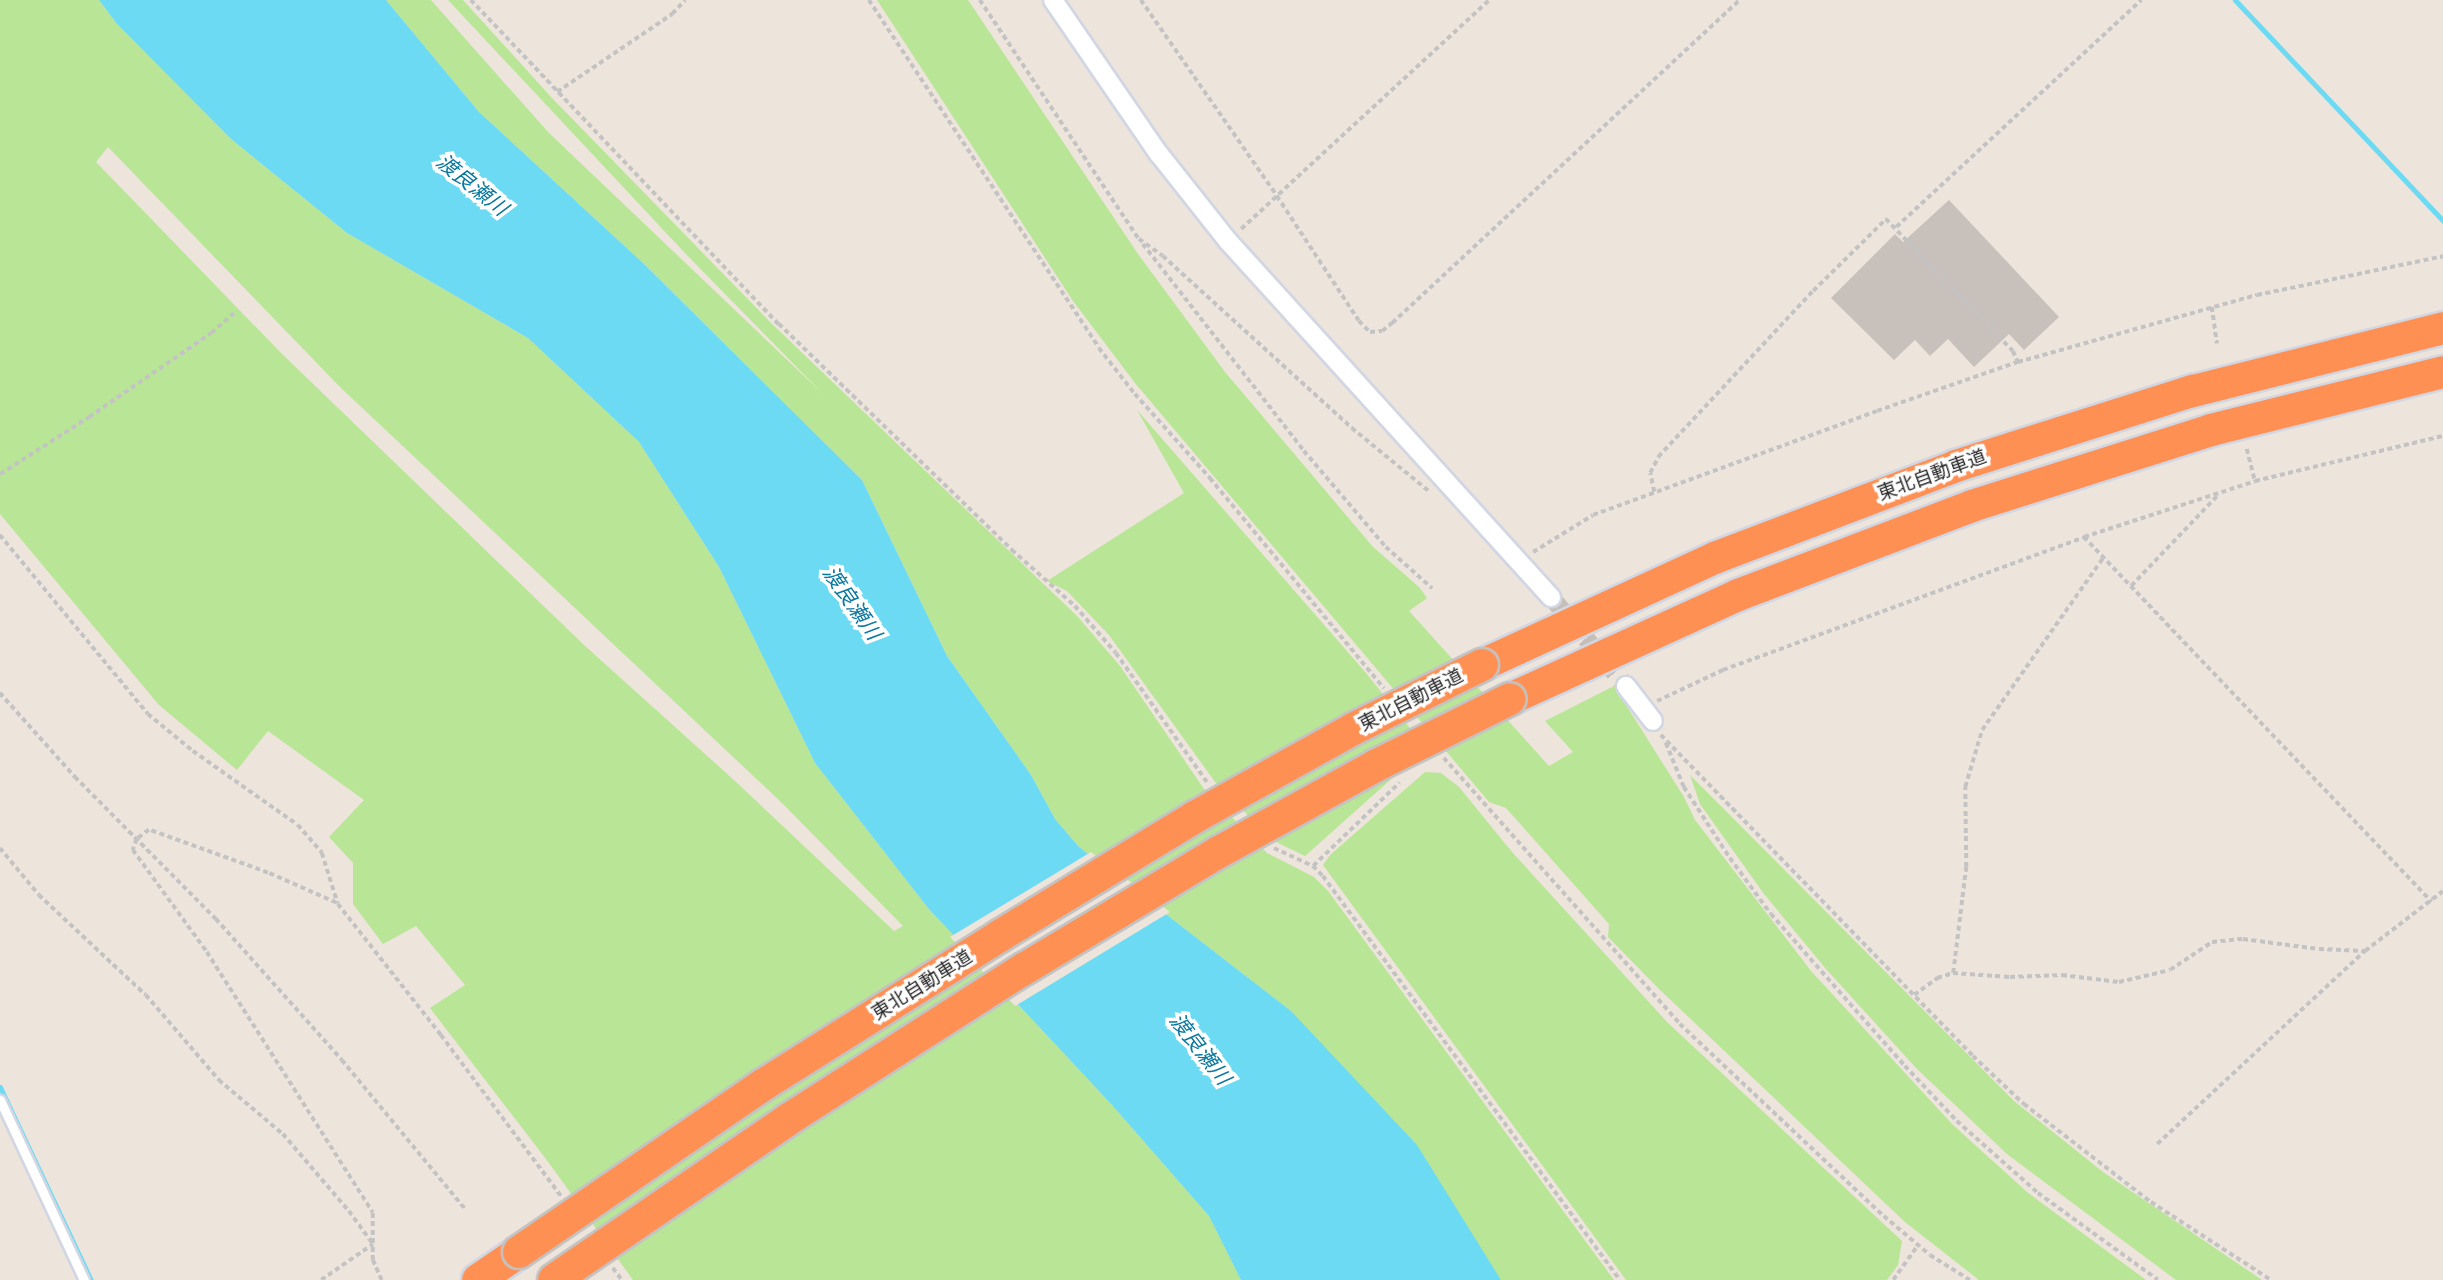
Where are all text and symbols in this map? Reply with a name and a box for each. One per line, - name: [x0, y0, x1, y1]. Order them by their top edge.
- water label: 渡良瀬川: [431, 149, 513, 221]
- street label: 東北自動車道: [1875, 445, 1989, 505]
- water label: 渡良瀬川: [818, 561, 886, 645]
- street label: 東北自動車道: [1355, 664, 1467, 736]
- street label: 東北自動車道: [868, 945, 976, 1025]
- water label: 渡良瀬川: [1164, 1008, 1236, 1090]

